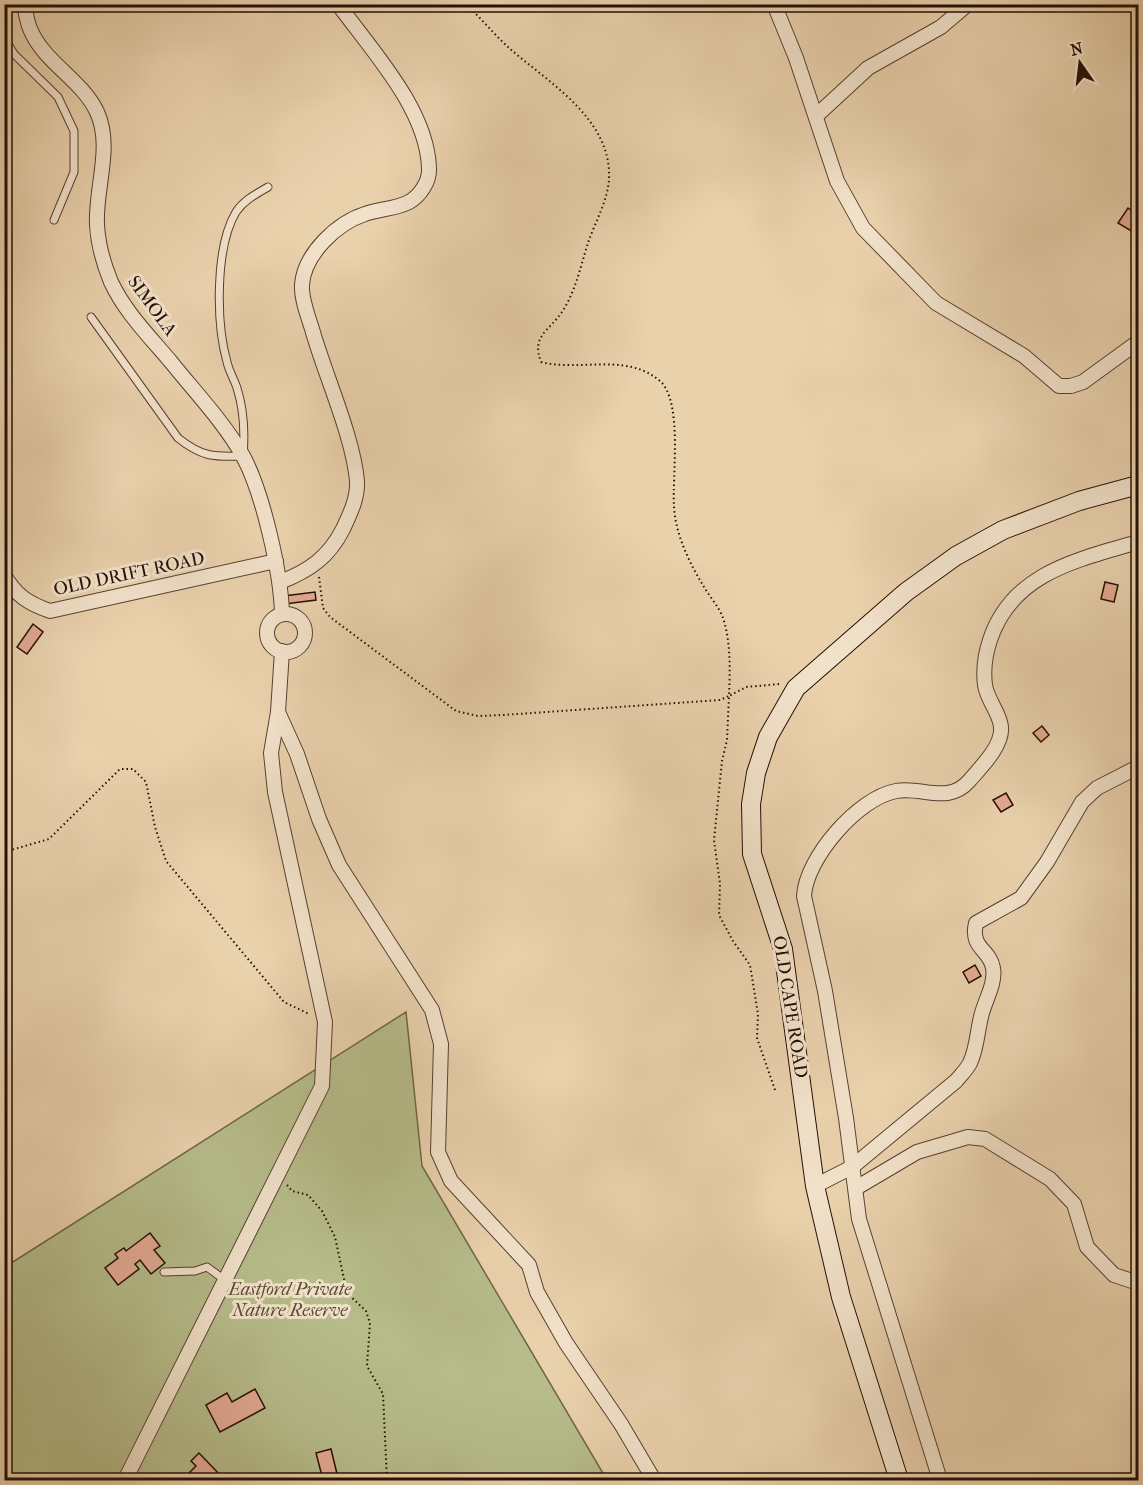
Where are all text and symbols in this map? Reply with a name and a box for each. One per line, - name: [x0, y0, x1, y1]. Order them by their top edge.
- north arrow: [1050, 33, 1110, 93]
- text: N: [1068, 38, 1086, 60]
- street label: SIMOLA: [123, 272, 181, 341]
- street label: OLD DRIFT ROAD: [52, 548, 206, 600]
- street label: OLD CAPE ROAD: [768, 934, 812, 1080]
- park label: Eastford Private Nature Reserve: [228, 1279, 352, 1321]

